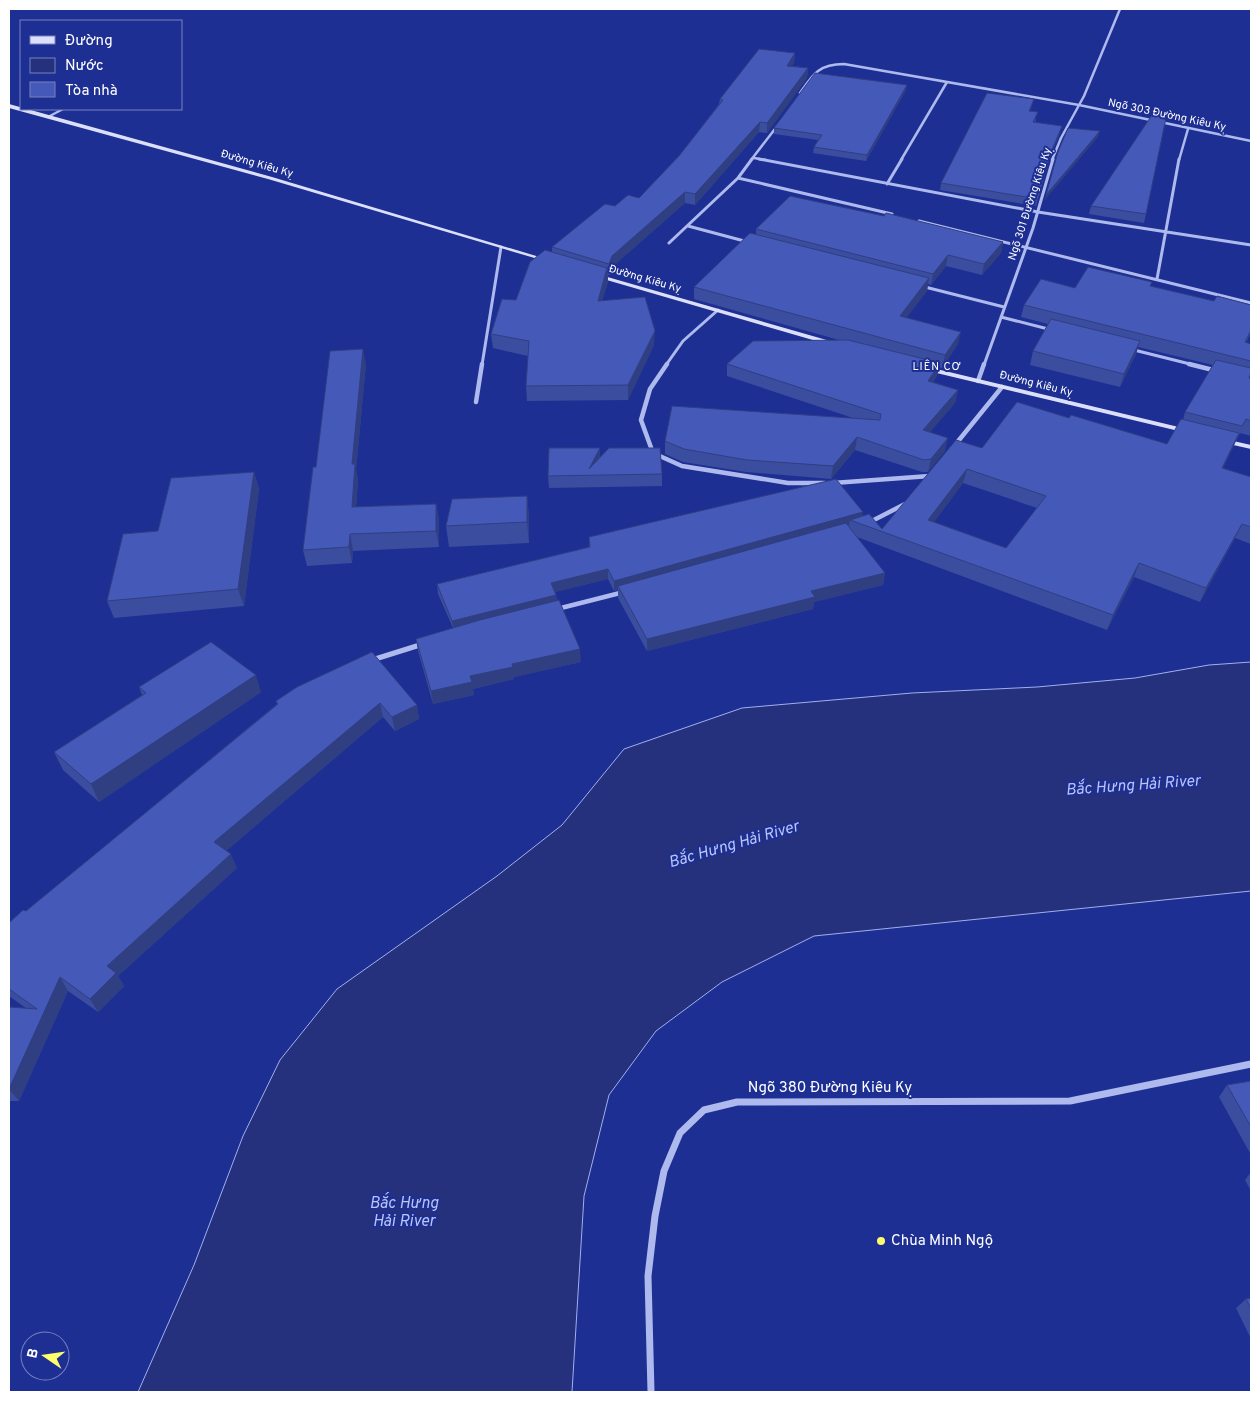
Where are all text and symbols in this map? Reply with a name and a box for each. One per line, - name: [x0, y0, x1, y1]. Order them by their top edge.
- legend: [20, 20, 182, 110]
- text: Đường: [65, 32, 113, 51]
- text: Nước: [65, 57, 104, 76]
- text: Tòa nhà: [65, 82, 118, 101]
- street label: Ngõ 303 Đường Kiêu Kỵ: [1107, 96, 1228, 134]
- street label: Ngõ 301 Đường Kiêu Kỵ: [1005, 146, 1055, 262]
- street label: Đường Kiêu Kỵ: [219, 147, 295, 181]
- street label: Đường Kiêu Kỵ: [607, 262, 683, 296]
- district label: LIÊN CƠ: [912, 359, 962, 374]
- street label: Đường Kiêu Kỵ: [998, 368, 1074, 400]
- water label: Bắc Hưng Hải River: [1065, 769, 1203, 801]
- water label: Bắc Hưng Hải River: [666, 814, 803, 873]
- street label: Ngõ 380 Đường Kiêu Kỵ: [748, 1079, 912, 1098]
- water label: Bắc Hưng Hải River: [370, 1192, 439, 1232]
- place label: Chùa Minh Ngộ: [891, 1232, 993, 1251]
- marker: Chùa Minh Ngộ: [875, 1235, 887, 1247]
- north arrow: [20, 1331, 70, 1381]
- text: B: [24, 1347, 43, 1360]

